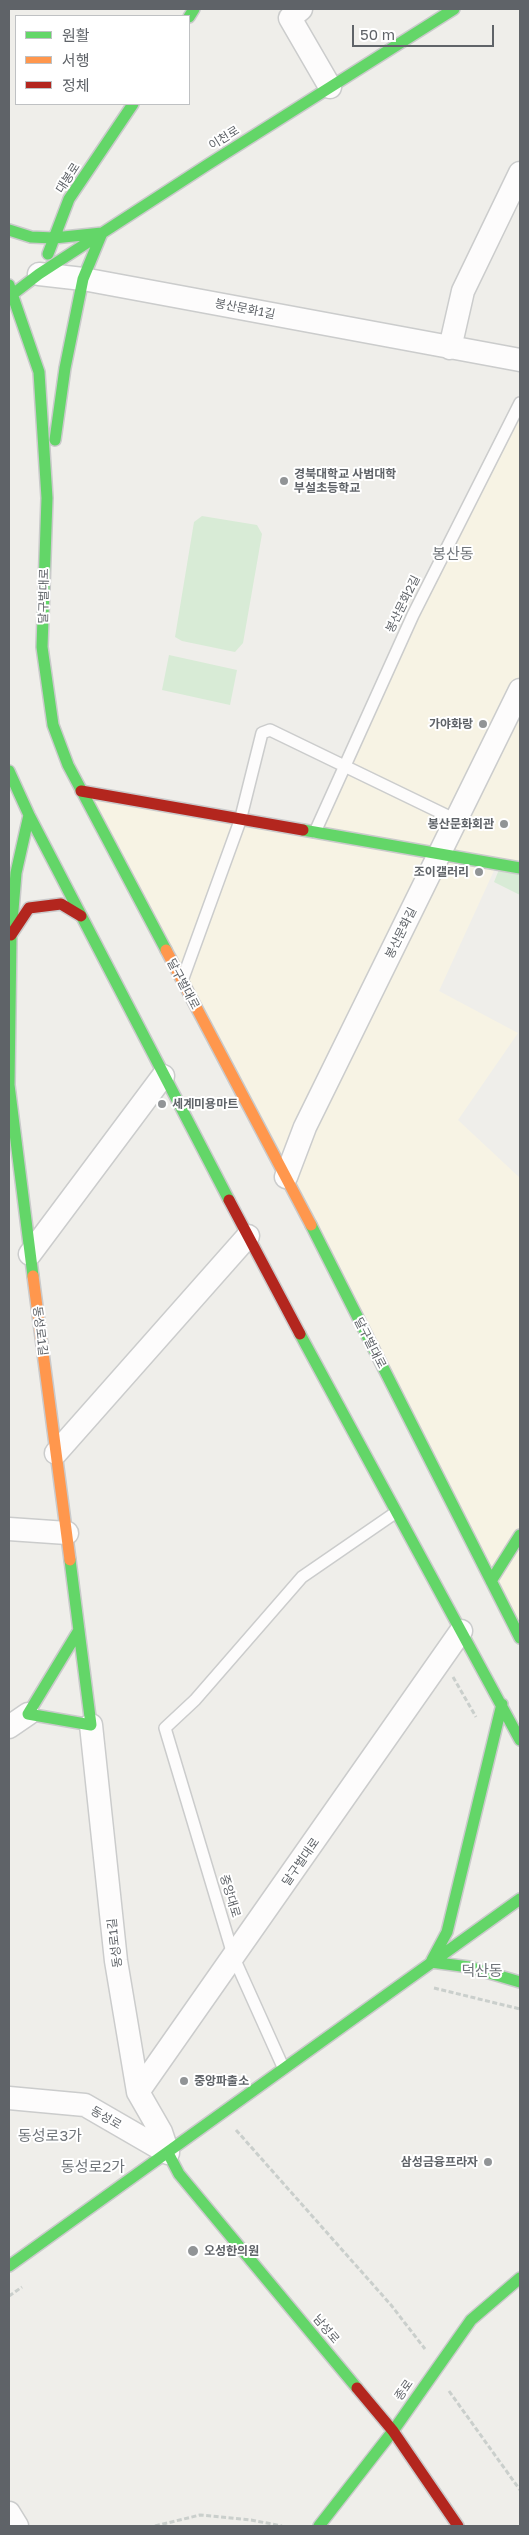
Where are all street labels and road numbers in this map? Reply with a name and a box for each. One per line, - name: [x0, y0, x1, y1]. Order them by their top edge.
- street label: 이천로: [206, 123, 242, 153]
- street label: 대봉로: [53, 160, 83, 196]
- street label: 봉산문화1길: [214, 296, 276, 322]
- street label: 달구벌대로: [36, 568, 52, 624]
- street label: 봉산문화2길: [383, 573, 423, 635]
- street label: 봉산문화길: [382, 905, 420, 961]
- street label: 달구벌대로: [164, 956, 202, 1012]
- street label: 동성로1길: [30, 1305, 50, 1357]
- street label: 달구벌대로: [351, 1315, 389, 1371]
- street label: 달구벌대로: [279, 1835, 323, 1889]
- street label: 중앙대로: [217, 1873, 243, 1919]
- street label: 동성로1길: [105, 1917, 125, 1969]
- street label: 동성로: [88, 2103, 124, 2133]
- street label: 남성로: [310, 2312, 342, 2346]
- street label: 종로: [392, 2377, 416, 2403]

